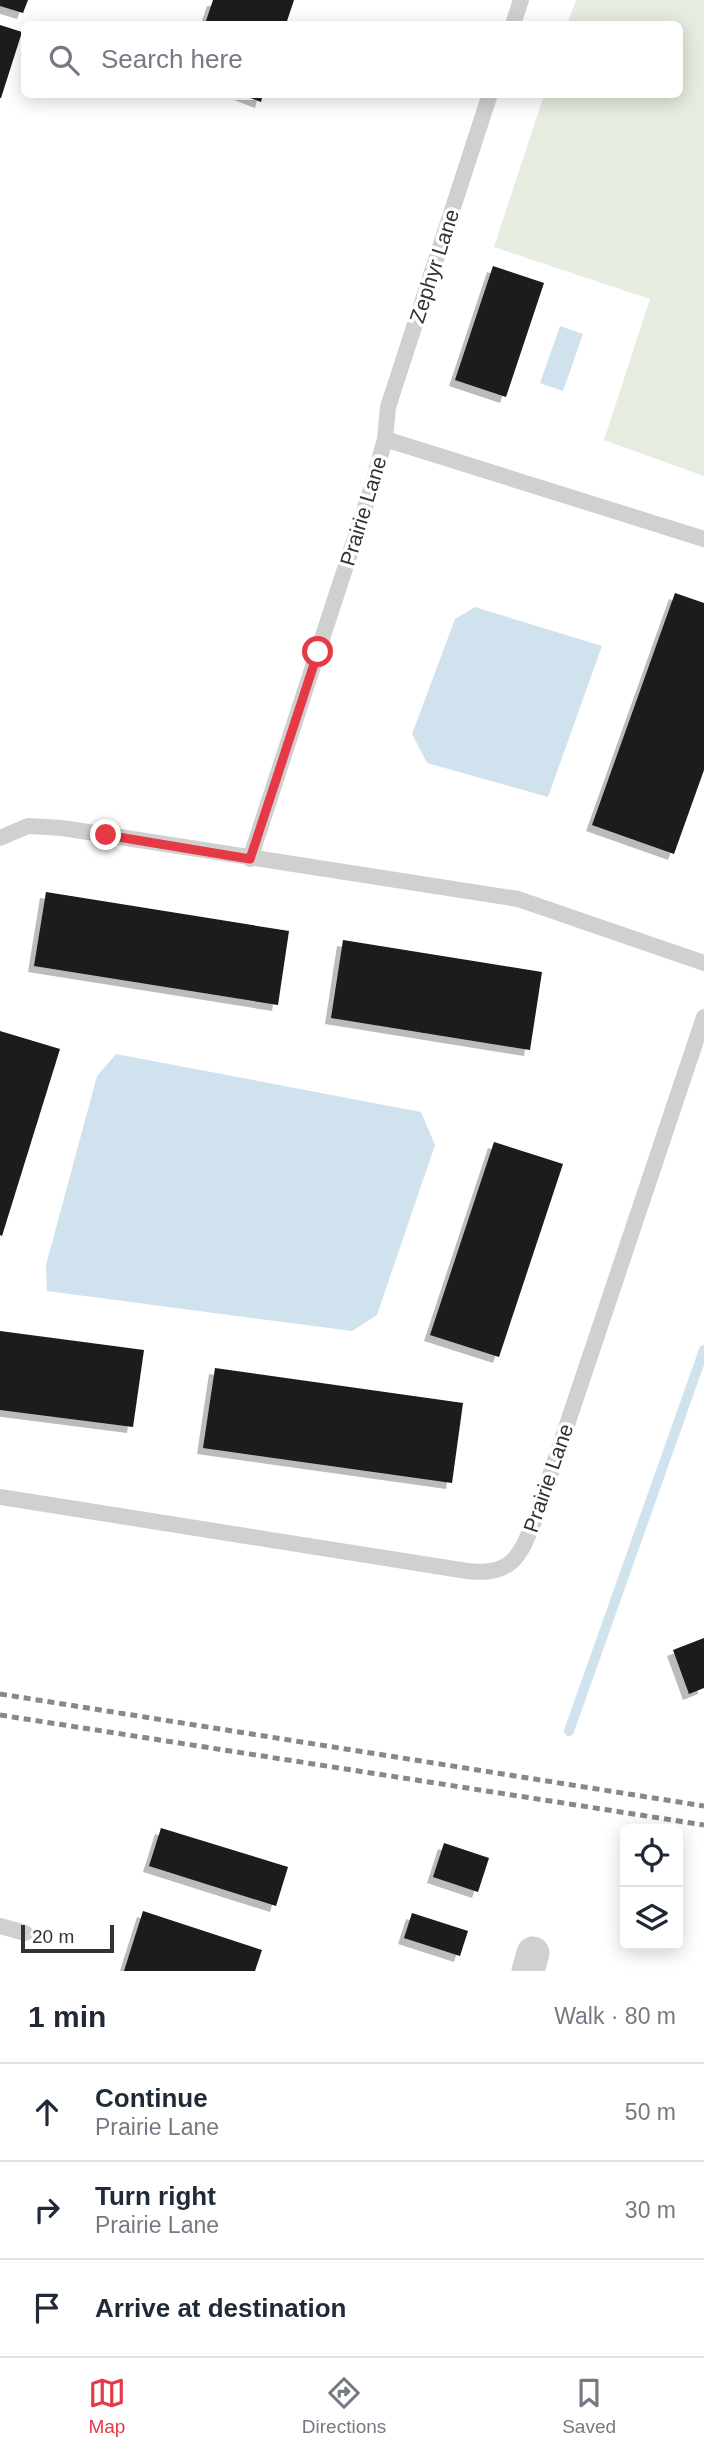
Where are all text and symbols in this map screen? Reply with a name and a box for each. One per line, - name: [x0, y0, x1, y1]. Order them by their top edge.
- search box: [21, 21, 683, 98]
- icon: search: [45, 41, 83, 79]
- text: Search here: [101, 44, 243, 74]
- street label: Zephyr Lane: [405, 206, 463, 326]
- street label: Prairie Lane: [335, 453, 391, 569]
- route start: [302, 636, 333, 667]
- route end: [90, 819, 121, 850]
- street label: Prairie Lane: [519, 1421, 577, 1535]
- map controls: [620, 1824, 683, 1950]
- button: locate: [620, 1824, 683, 1887]
- button: layers: [620, 1887, 683, 1950]
- scale bar: [21, 1922, 114, 1954]
- text: 20 m: [32, 1926, 74, 1947]
- text: 1 min: [28, 2000, 106, 2033]
- text: Walk · 80 m: [554, 2003, 676, 2029]
- text: Continue: [95, 2083, 208, 2113]
- icon: ahead: [28, 2093, 66, 2131]
- text: 50 m: [625, 2099, 676, 2125]
- text: Prairie Lane: [95, 2114, 219, 2140]
- text: Turn right: [95, 2181, 216, 2211]
- icon: right: [28, 2191, 66, 2229]
- text: 30 m: [625, 2197, 676, 2223]
- text: Prairie Lane: [95, 2212, 219, 2238]
- icon: arrive: [28, 2289, 66, 2327]
- text: Arrive at destination: [95, 2293, 346, 2323]
- tab: Map: [88, 2374, 126, 2438]
- tab: Directions: [302, 2374, 386, 2438]
- tab: Saved: [562, 2374, 616, 2438]

